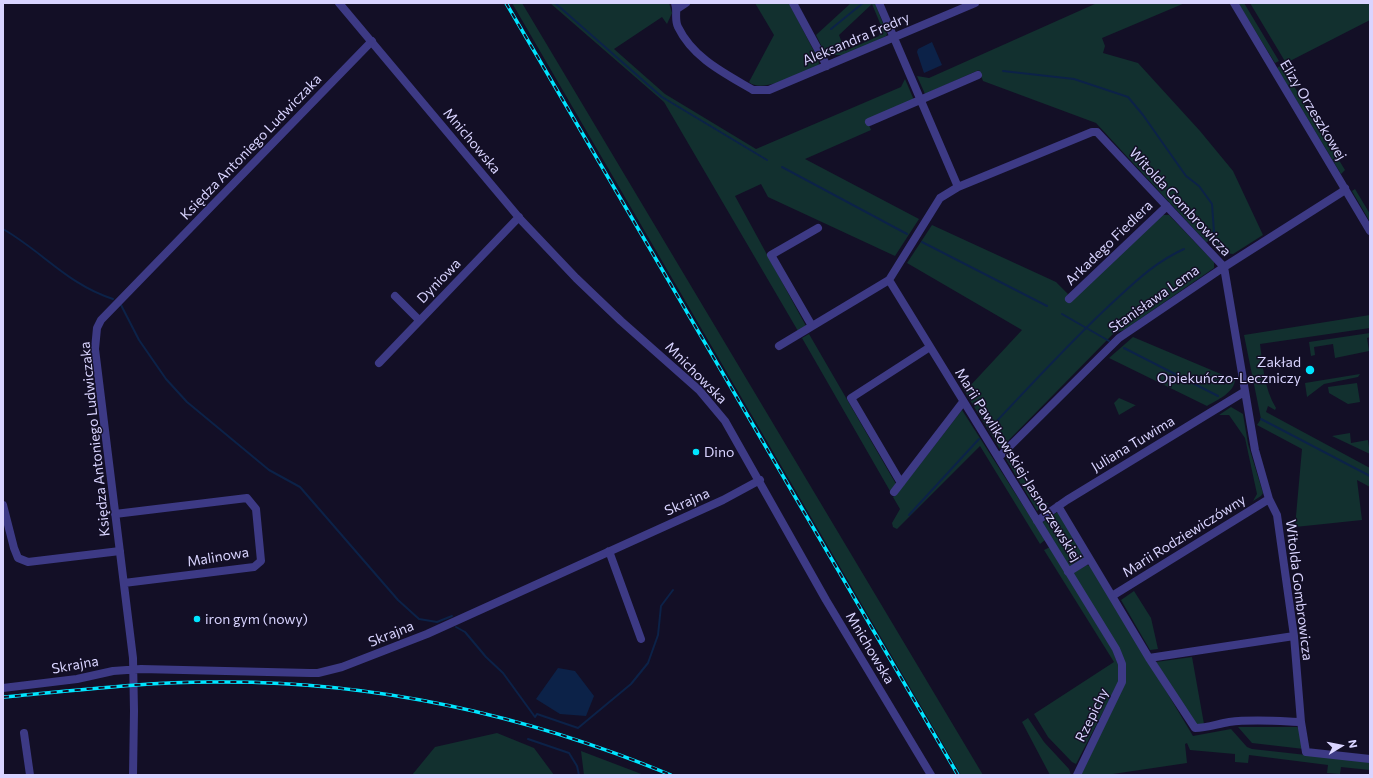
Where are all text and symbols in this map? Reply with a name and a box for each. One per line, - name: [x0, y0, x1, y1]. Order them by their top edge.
- street label: Aleksandra Fredry: [800, 9, 912, 69]
- street label: Elizy Orzeszkowej: [1276, 57, 1350, 163]
- street label: Księdza Antoniego Ludwiczaka: [177, 71, 325, 223]
- street label: Mnichowska: [440, 105, 504, 177]
- street label: Witolda Gombrowicza: [1125, 144, 1235, 260]
- street label: Arkadego Fiedlera: [1062, 197, 1156, 289]
- street label: Dyniowa: [414, 255, 464, 307]
- street label: Stanisława Lema: [1106, 262, 1202, 336]
- street label: Mnichowska: [662, 339, 730, 407]
- street label: Księdza Antoniego Ludwiczaka: [76, 341, 114, 537]
- place label: Zakład Opiekuńczo-Leczniczy: [1157, 354, 1301, 386]
- marker: Zakład Opiekuńczo-Leczniczy: [1304, 364, 1316, 376]
- street label: Marii Pawlikowskiej-Jasnorzewskiej: [951, 365, 1085, 565]
- street label: Juliana Tuwima: [1088, 413, 1178, 475]
- place label: Dino: [704, 444, 734, 460]
- marker: Dino: [691, 447, 701, 457]
- street label: Skrajna: [662, 485, 712, 519]
- street label: Marii Rodziewiczówny: [1119, 491, 1249, 581]
- street label: Witolda Gombrowicza: [1282, 518, 1316, 662]
- street label: Malinowa: [186, 544, 250, 570]
- street label: Mnichowska: [842, 609, 898, 687]
- place label: iron gym (nowy): [205, 611, 308, 627]
- marker: iron gym (nowy): [192, 614, 202, 624]
- street label: Skrajna: [366, 617, 416, 651]
- street label: Skrajna: [50, 653, 100, 677]
- street label: Rzepichy: [1072, 685, 1112, 745]
- north arrow: [1321, 726, 1361, 766]
- text: N: [1346, 739, 1360, 749]

